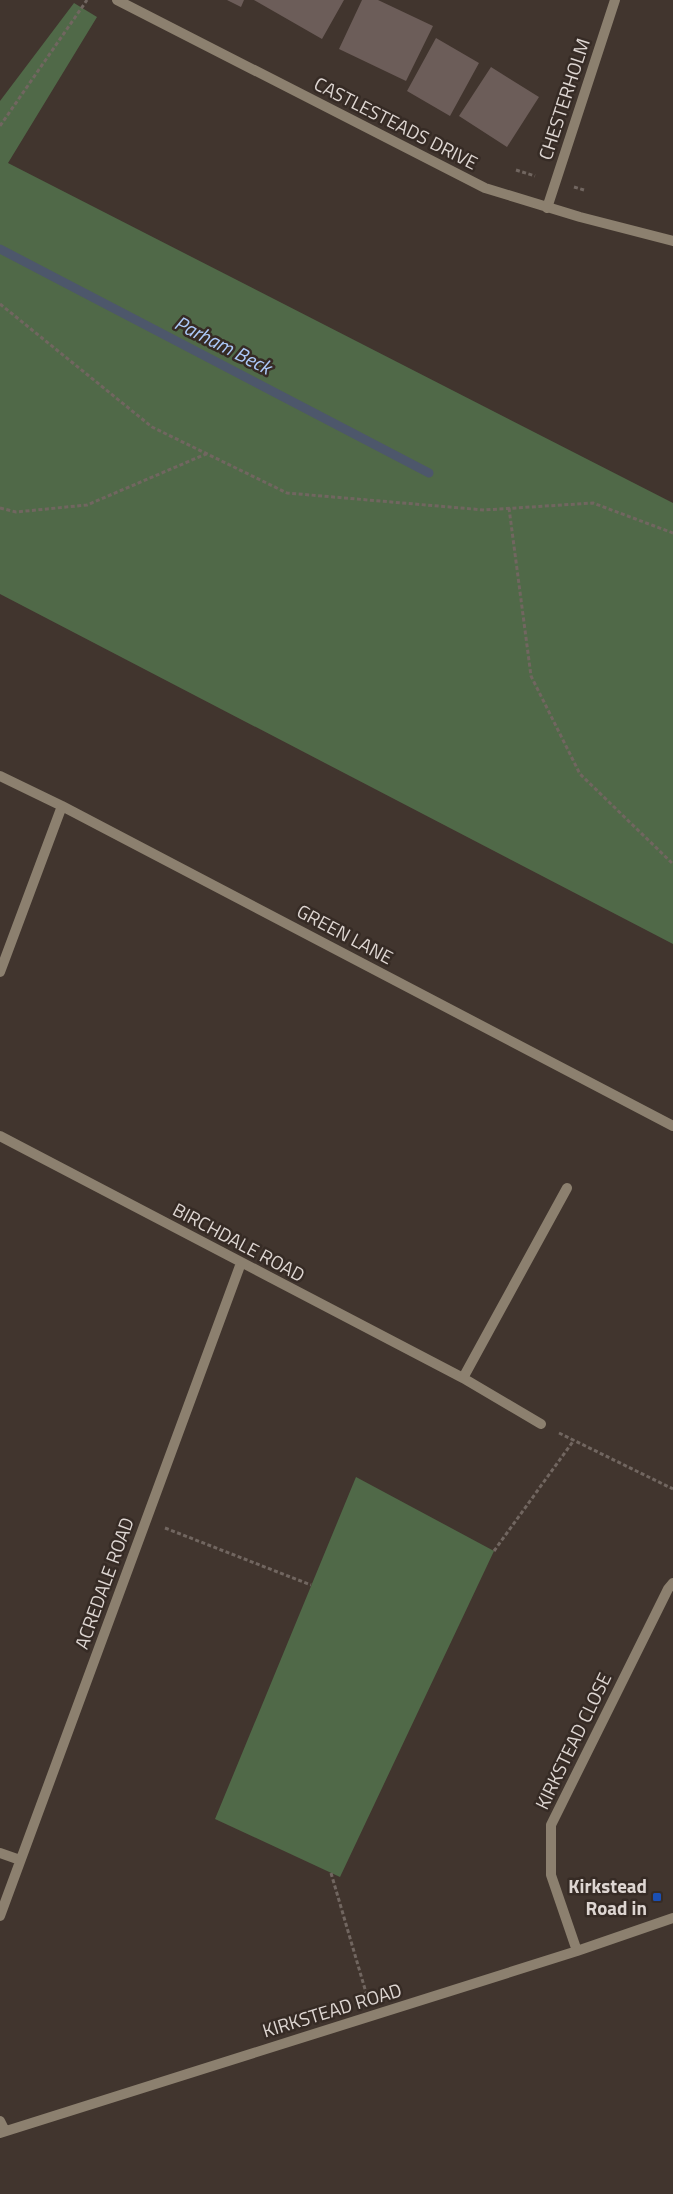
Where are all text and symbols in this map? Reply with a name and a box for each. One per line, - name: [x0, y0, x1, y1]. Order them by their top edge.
- street label: CHESTERHOLM: [530, 34, 597, 164]
- street label: CASTLESTEADS DRIVE: [309, 69, 483, 176]
- water label: Parham Beck: [169, 307, 279, 383]
- street label: GREEN LANE: [292, 896, 399, 971]
- street label: BIRCHDALE ROAD: [168, 1194, 310, 1289]
- street label: ACREDALE ROAD: [66, 1513, 141, 1653]
- street label: KIRKSTEAD CLOSE: [527, 1667, 618, 1814]
- place label: Kirkstead Road in: [568, 1871, 647, 1922]
- marker: Kirkstead Road in: [651, 1891, 663, 1903]
- street label: KIRKSTEAD ROAD: [259, 1975, 405, 2044]

